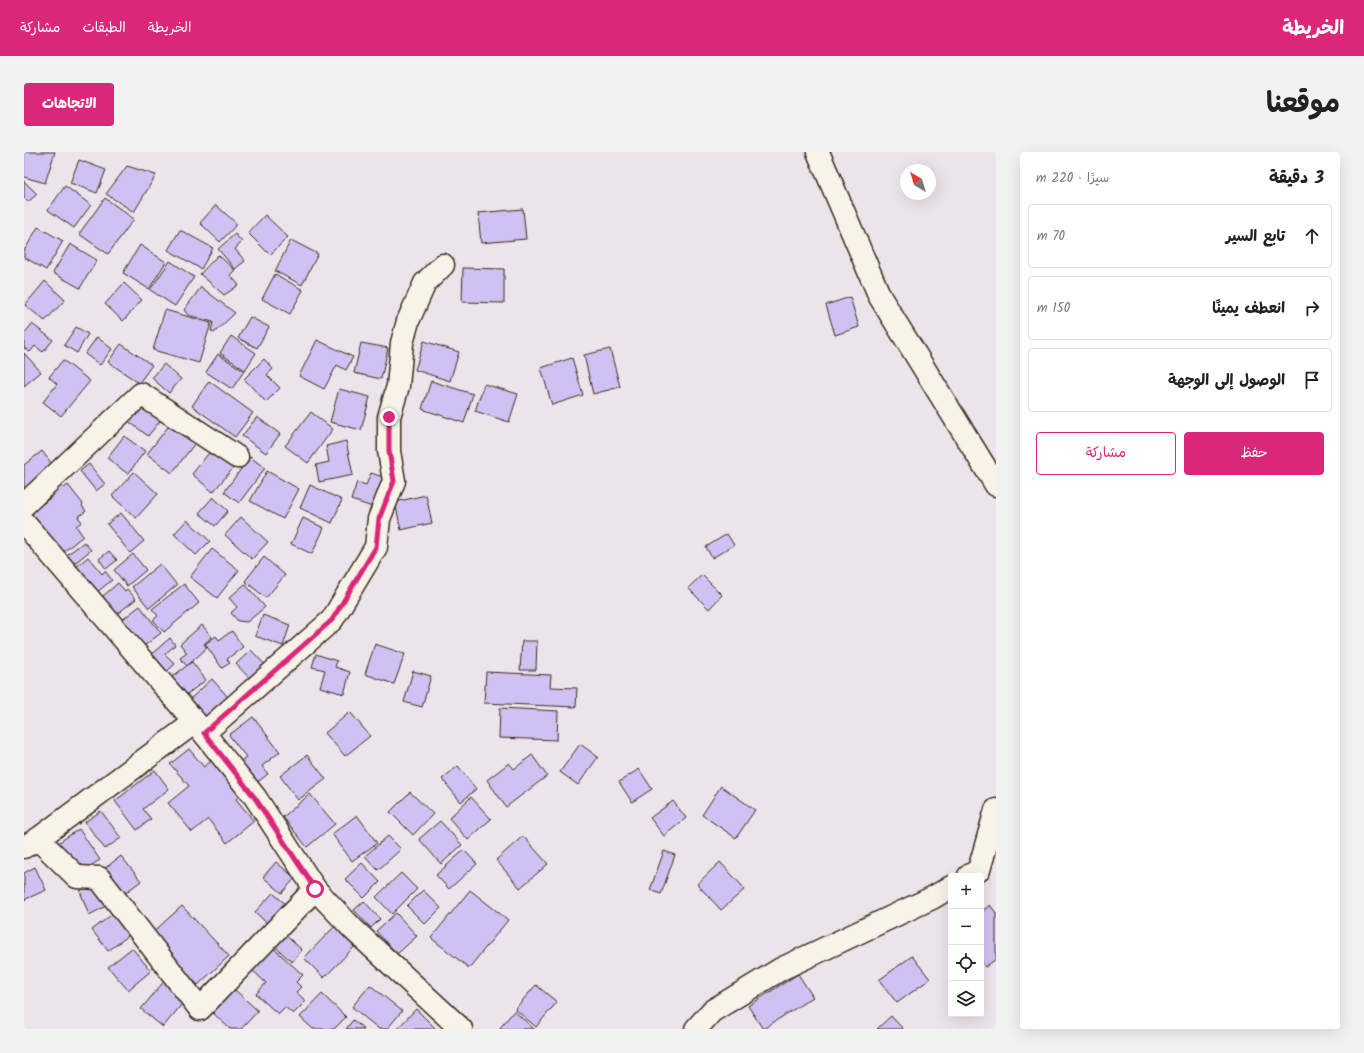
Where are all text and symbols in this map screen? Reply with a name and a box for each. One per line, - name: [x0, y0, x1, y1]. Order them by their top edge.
- text: الخريطة: [1282, 14, 1344, 44]
- text: مشاركة: [20, 17, 60, 39]
- text: الطبقات: [82, 17, 126, 39]
- text: الخريطة: [148, 17, 191, 39]
- text: موقعنا: [1266, 82, 1340, 127]
- button: الاتجاهات: [24, 83, 114, 126]
- north arrow: [900, 164, 936, 200]
- text: 3 دقيقة: [1269, 165, 1324, 192]
- text: سيرًا · 220 m: [1036, 168, 1109, 189]
- text: تابع السير: [1226, 225, 1285, 249]
- icon: ahead: [1301, 225, 1323, 247]
- text: 70 m: [1037, 226, 1065, 247]
- text: انعطف يمينًا: [1212, 297, 1285, 321]
- icon: right: [1301, 297, 1323, 319]
- text: 150 m: [1037, 298, 1070, 319]
- text: الوصول إلى الوجهة: [1168, 369, 1285, 393]
- icon: arrive: [1301, 369, 1323, 391]
- route end: [380, 408, 398, 426]
- button: مشاركة: [1036, 432, 1176, 475]
- button: حفظ: [1184, 432, 1324, 475]
- map controls: [948, 873, 984, 1017]
- button: +: [948, 873, 984, 909]
- route start: [306, 880, 324, 898]
- button: −: [948, 909, 984, 945]
- button: locate: [948, 945, 984, 981]
- button: layers: [948, 981, 984, 1017]

